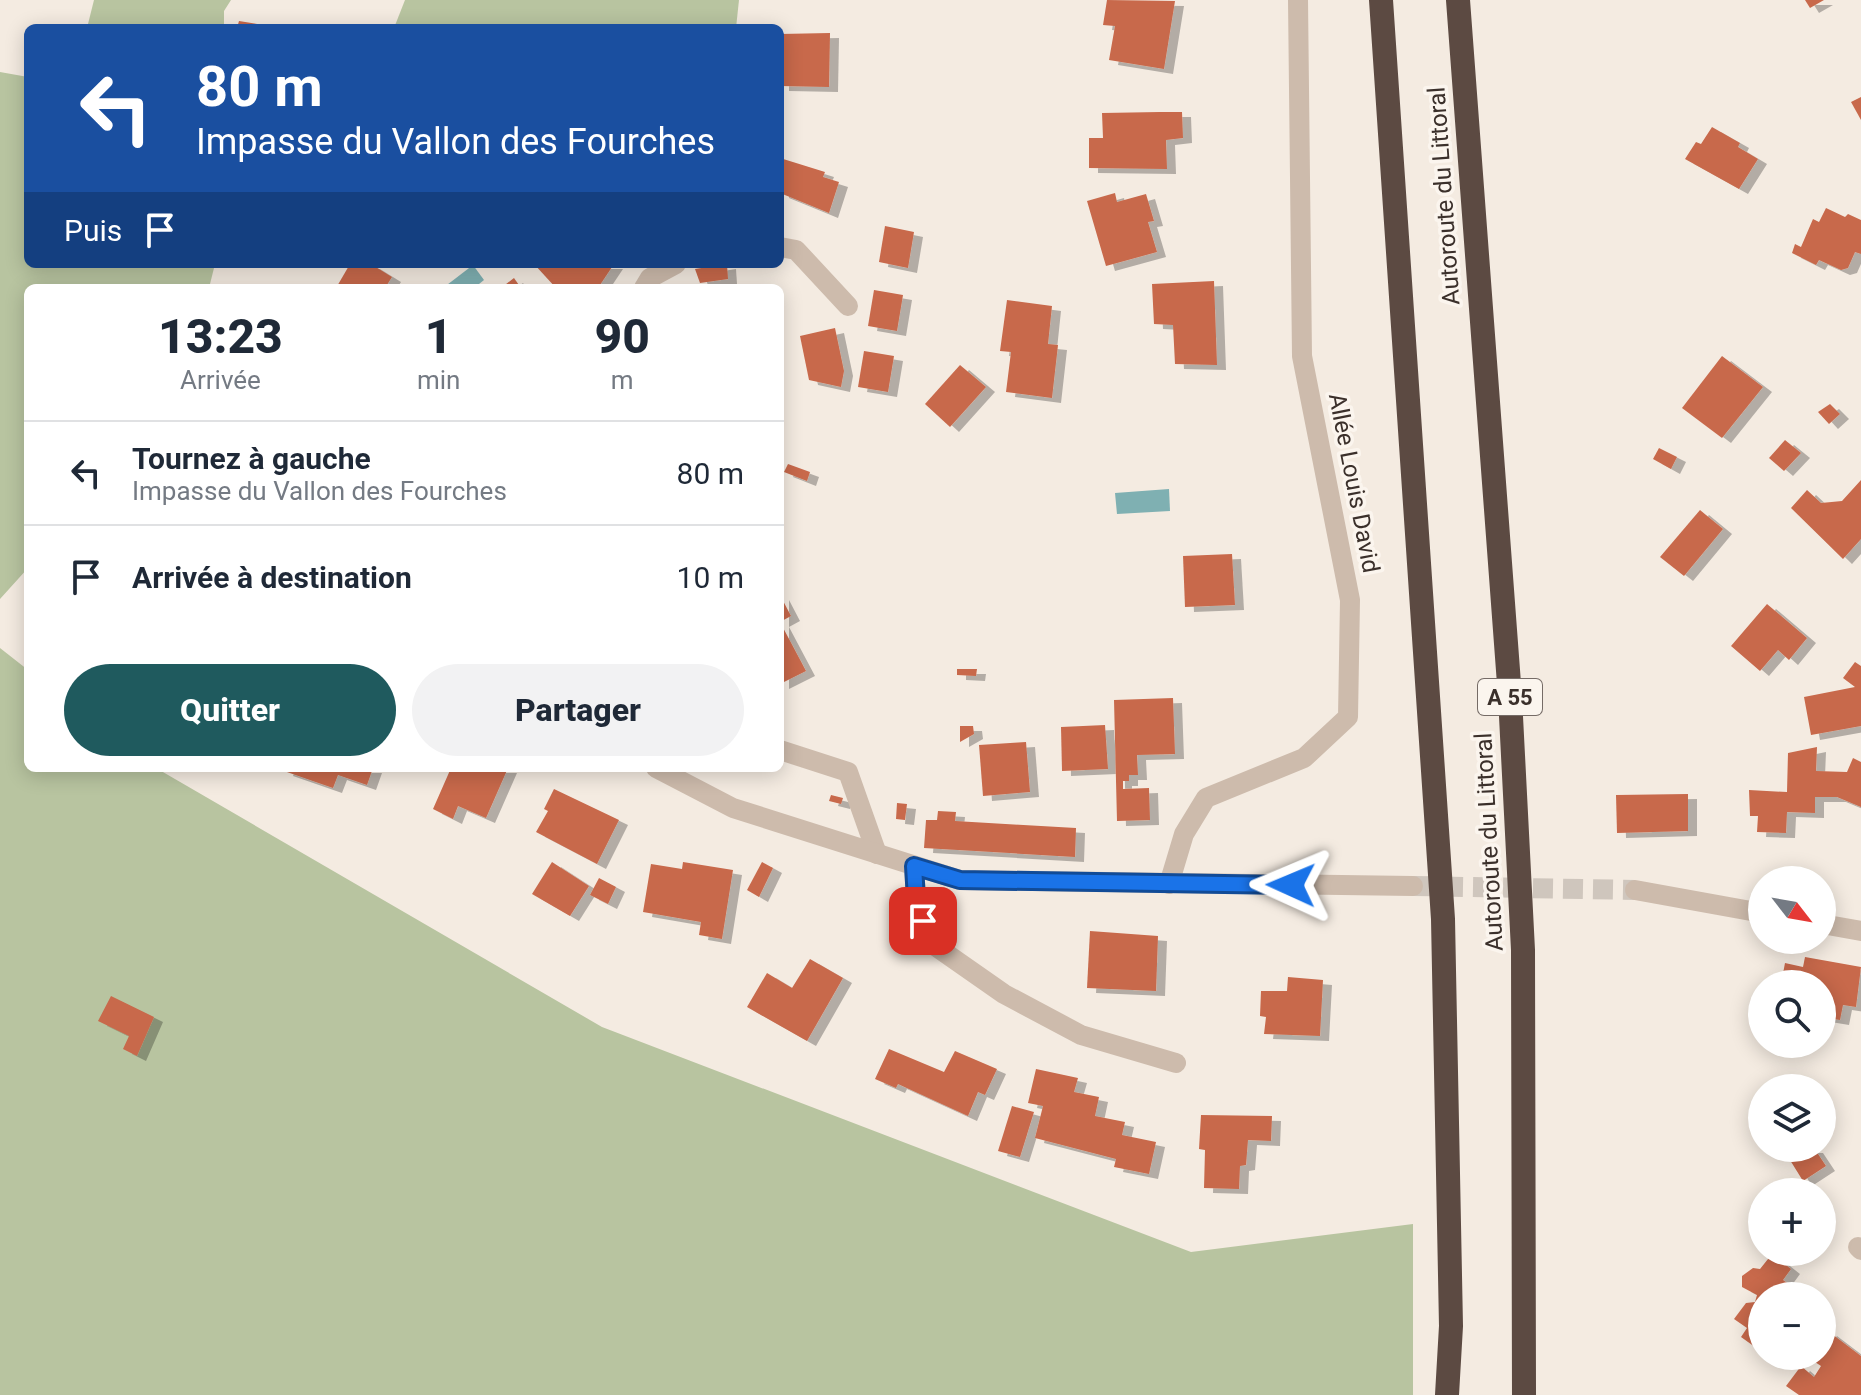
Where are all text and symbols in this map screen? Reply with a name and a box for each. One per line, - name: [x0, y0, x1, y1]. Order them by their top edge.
- text: 80 m: [196, 54, 323, 120]
- icon: left: [64, 56, 168, 160]
- street label: Autoroute du Littoral: [1422, 86, 1466, 306]
- text: Impasse du Vallon des Fourches: [196, 121, 715, 163]
- icon: arrive: [138, 208, 182, 252]
- text: Puis: [64, 213, 122, 248]
- text: 13:23: [158, 308, 283, 365]
- text: 1: [425, 308, 452, 365]
- text: 90: [595, 308, 650, 365]
- text: Arrivée: [180, 365, 261, 395]
- text: min: [417, 365, 460, 395]
- text: m: [611, 365, 634, 395]
- street label: Allée Louis David: [1323, 391, 1385, 575]
- text: Tournez à gauche: [132, 441, 371, 476]
- icon: left: [64, 451, 108, 495]
- text: 80 m: [677, 456, 744, 491]
- text: Impasse du Vallon des Fourches: [132, 476, 507, 506]
- icon: arrive: [64, 555, 108, 599]
- text: Arrivée à destination: [132, 560, 412, 595]
- text: 10 m: [677, 560, 744, 595]
- button: Quitter: [64, 664, 396, 756]
- button: Partager: [412, 664, 744, 756]
- road number: A 55: [1478, 679, 1542, 715]
- street label: Autoroute du Littoral: [1469, 732, 1509, 952]
- position arrow: [1249, 843, 1333, 927]
- north arrow: [1748, 866, 1836, 954]
- map controls: [1748, 866, 1836, 1370]
- pin: [889, 887, 957, 955]
- icon: arrive: [901, 899, 945, 943]
- button: search: [1748, 970, 1836, 1058]
- button: layers: [1748, 1074, 1836, 1162]
- button: +: [1748, 1178, 1836, 1266]
- button: −: [1748, 1282, 1836, 1370]

